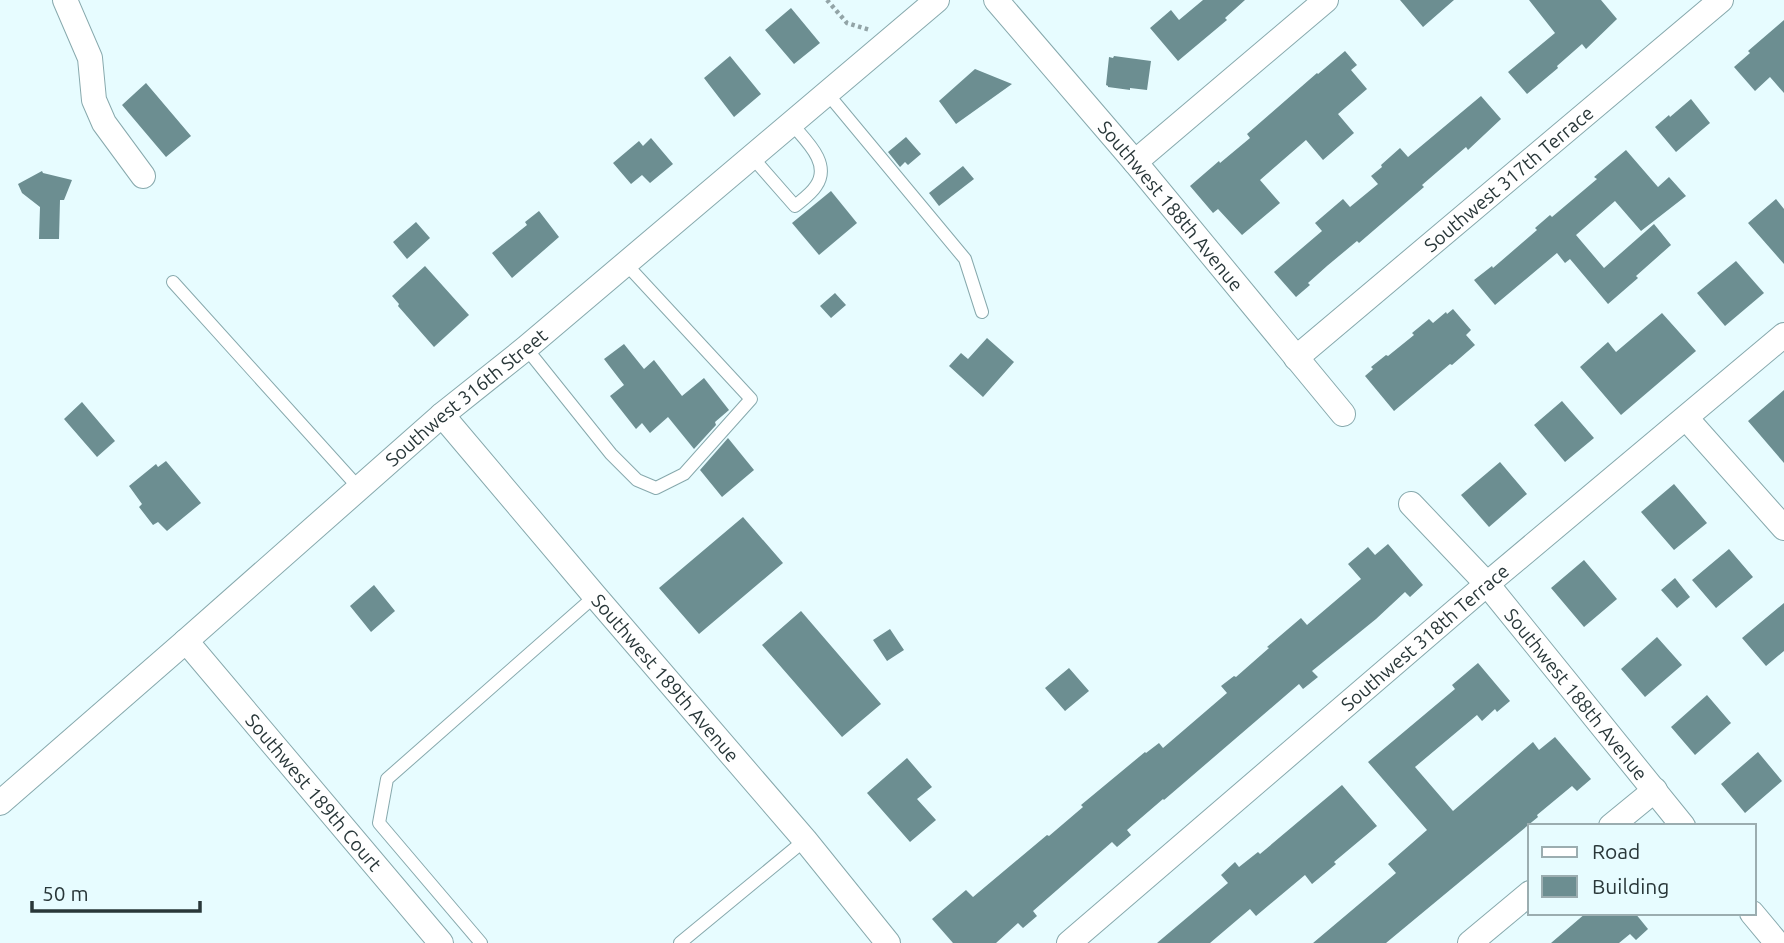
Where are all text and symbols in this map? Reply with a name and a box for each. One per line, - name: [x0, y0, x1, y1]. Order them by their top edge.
- street label: Southwest 317th Terrace: [1420, 102, 1598, 256]
- street label: Southwest 188th Avenue: [1094, 116, 1248, 295]
- street label: Southwest 316th Street: [381, 324, 552, 471]
- street label: Southwest 318th Terrace: [1336, 560, 1513, 715]
- street label: Southwest 189th Avenue: [587, 589, 744, 766]
- street label: Southwest 188th Avenue: [1500, 604, 1652, 784]
- street label: Southwest 189th Court: [241, 709, 387, 876]
- legend: [1528, 824, 1756, 915]
- text: Road: [1592, 839, 1640, 863]
- scale bar: [32, 870, 200, 914]
- text: Building: [1592, 874, 1669, 898]
- text: 50 m: [42, 881, 89, 905]

